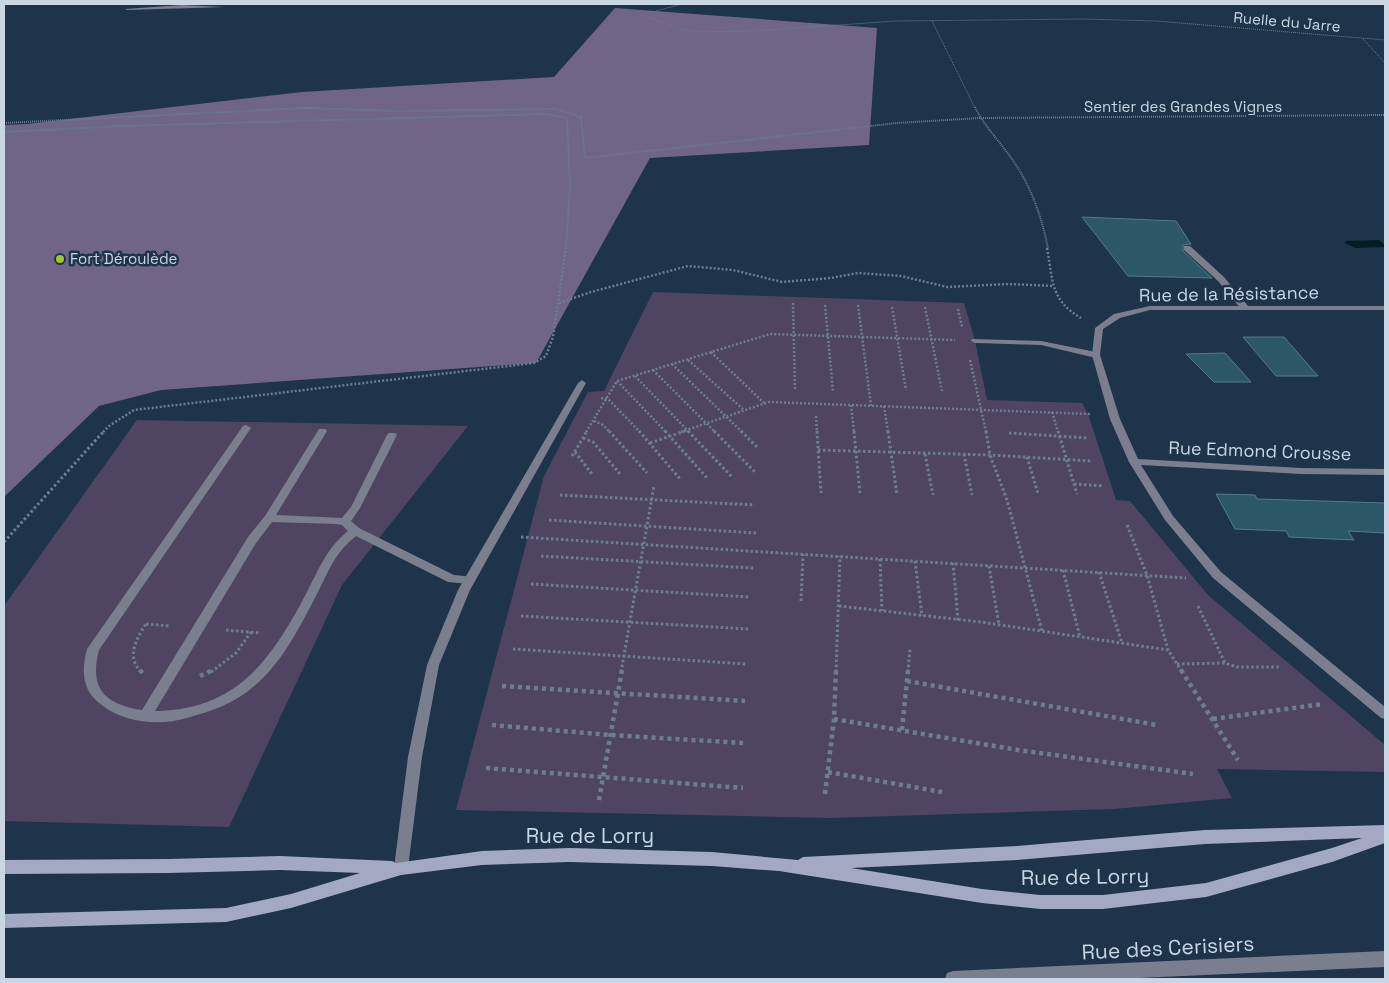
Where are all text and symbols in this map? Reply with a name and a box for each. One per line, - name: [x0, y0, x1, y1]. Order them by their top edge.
- street label: Ruelle du Jarre: [1233, 7, 1341, 36]
- street label: Sentier des Grandes Vignes: [1084, 97, 1282, 116]
- place label: Fort Déroulède: [70, 249, 178, 268]
- marker: Fort Déroulède: [54, 253, 66, 265]
- street label: Rue de la Résistance: [1139, 280, 1319, 307]
- street label: Rue Edmond Crousse: [1168, 436, 1352, 465]
- street label: Rue de Lorry: [526, 822, 654, 849]
- street label: Rue de Lorry: [1021, 862, 1149, 891]
- street label: Rue des Cerisiers: [1081, 929, 1255, 966]

